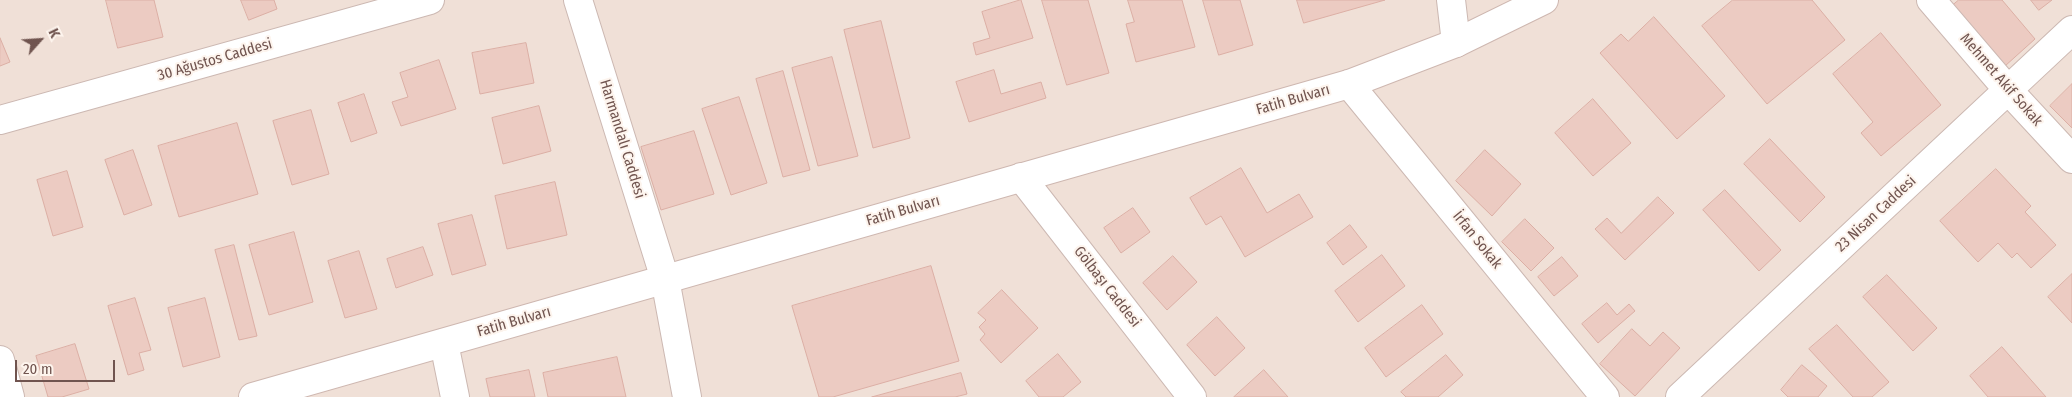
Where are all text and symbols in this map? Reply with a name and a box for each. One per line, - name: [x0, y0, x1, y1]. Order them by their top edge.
- north arrow: [15, 15, 65, 65]
- text: K: [45, 26, 63, 41]
- street label: Mehmet Akif Sokak: [1956, 30, 2046, 130]
- street label: 30 Ağustos Caddesi: [156, 35, 274, 85]
- street label: Harmandalı Caddesi: [595, 77, 649, 201]
- street label: Fatih Bulvarı: [1254, 81, 1332, 119]
- street label: 23 Nisan Caddesi: [1832, 172, 1920, 256]
- street label: Fatih Bulvarı: [864, 192, 942, 230]
- street label: İrfan Sokak: [1448, 208, 1506, 272]
- street label: Gölbaşı Caddesi: [1070, 243, 1144, 331]
- street label: Fatih Bulvarı: [475, 303, 553, 341]
- scale bar: [18, 350, 118, 382]
- text: 20 m: [23, 360, 53, 378]

